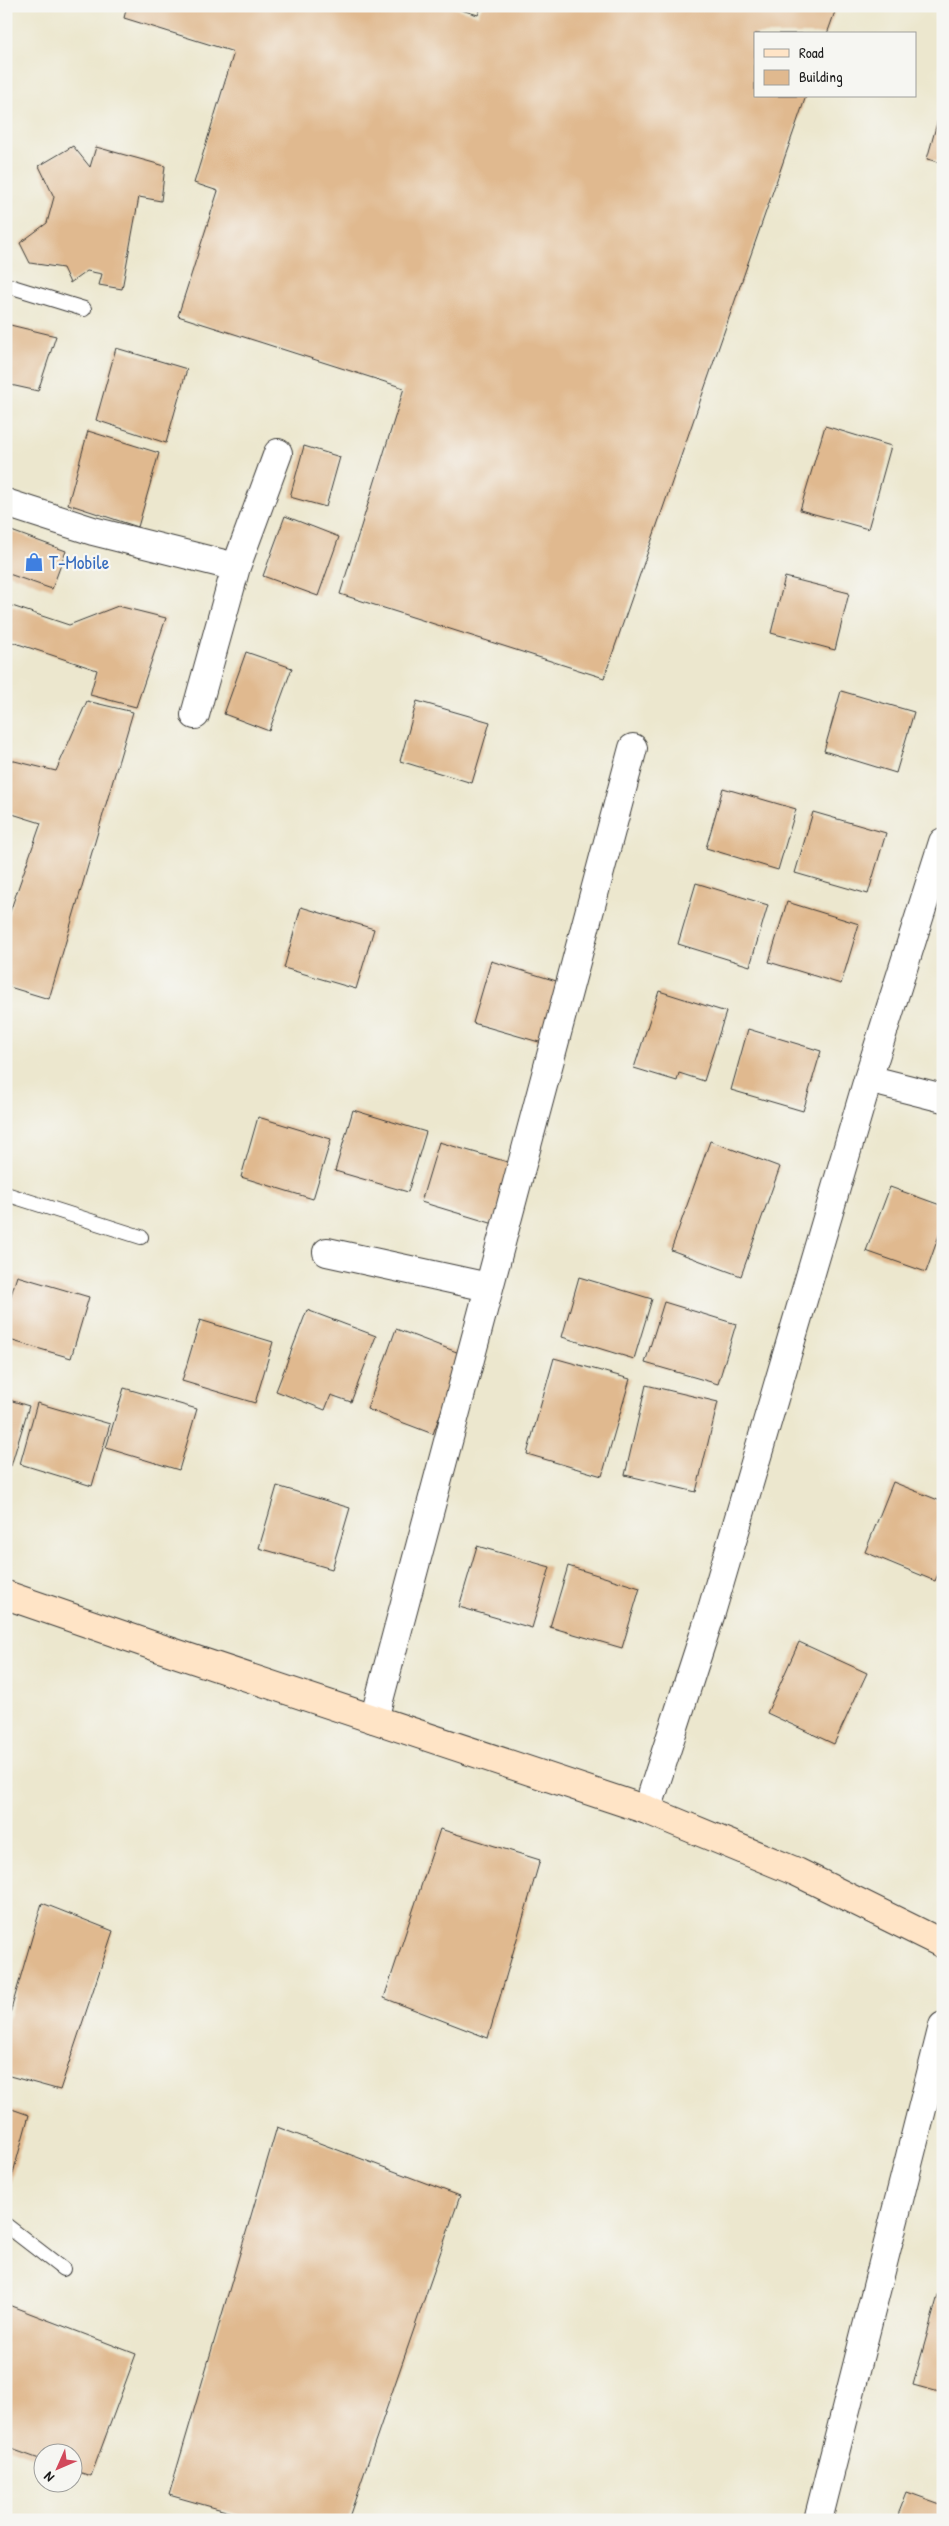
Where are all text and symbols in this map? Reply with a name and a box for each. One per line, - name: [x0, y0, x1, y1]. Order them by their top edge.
- legend: [754, 32, 916, 98]
- text: Road: [799, 42, 824, 63]
- text: Building: [799, 66, 843, 87]
- place label: T-Mobile: [49, 549, 110, 575]
- shop icon: T-Mobile: [23, 551, 45, 573]
- north arrow: [32, 2444, 82, 2494]
- text: N: [39, 2468, 58, 2487]

